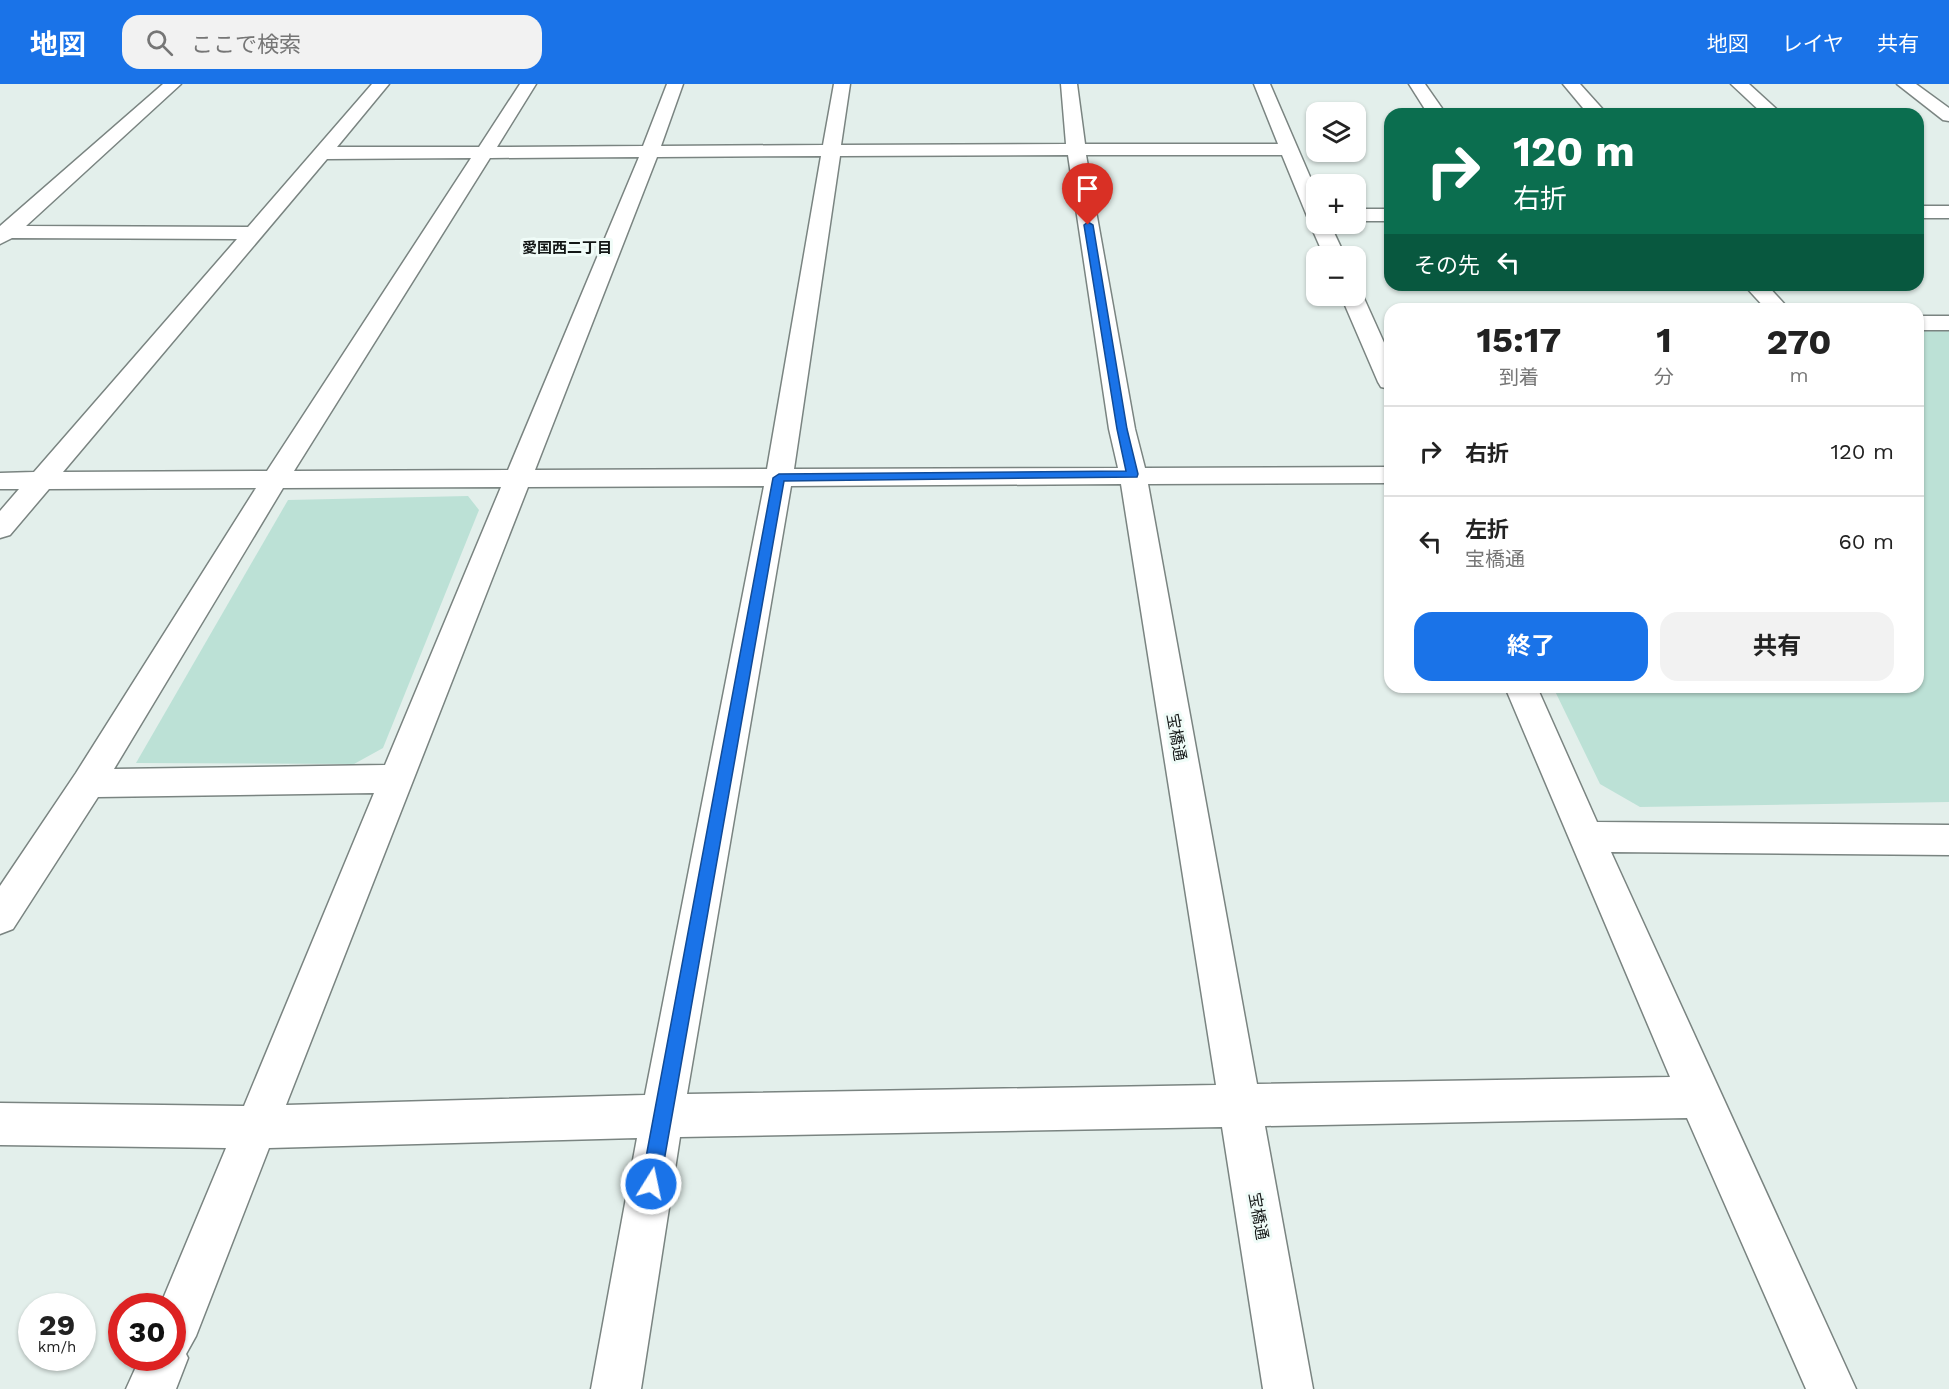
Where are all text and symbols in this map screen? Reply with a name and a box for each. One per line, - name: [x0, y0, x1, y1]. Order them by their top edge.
- search box: [122, 15, 542, 69]
- icon: search: [143, 26, 176, 59]
- text: 地図: [30, 28, 86, 61]
- text: 地図: [1707, 31, 1749, 56]
- text: レイヤ: [1782, 31, 1844, 56]
- text: 共有: [1877, 31, 1919, 56]
- text: ここで検索: [191, 32, 301, 57]
- map controls: [1306, 102, 1366, 306]
- button: layers: [1306, 102, 1366, 162]
- text: 120 m: [1513, 127, 1635, 176]
- icon: right: [1414, 132, 1492, 210]
- pin: [1062, 163, 1113, 225]
- icon: arrive: [1071, 172, 1104, 205]
- button: +: [1306, 174, 1366, 234]
- text: 右折: [1513, 183, 1567, 215]
- district label: 愛国西二丁目: [522, 239, 612, 257]
- button: −: [1306, 246, 1366, 306]
- icon: left: [1492, 246, 1525, 279]
- text: その先: [1414, 253, 1480, 278]
- text: 15:17: [1477, 319, 1561, 361]
- text: 1: [1656, 319, 1672, 361]
- text: 270: [1766, 321, 1831, 363]
- text: m: [1789, 363, 1808, 387]
- text: 到着: [1499, 365, 1539, 389]
- text: 分: [1654, 365, 1674, 389]
- icon: right: [1414, 435, 1447, 468]
- text: 120 m: [1830, 439, 1894, 464]
- text: 右折: [1465, 441, 1509, 466]
- text: 左折: [1465, 517, 1509, 542]
- icon: left: [1414, 525, 1447, 558]
- text: 60 m: [1838, 529, 1894, 554]
- text: 宝橋通: [1465, 547, 1525, 571]
- button: 終了: [1414, 612, 1648, 681]
- button: 共有: [1660, 612, 1894, 681]
- street label: 宝橋通: [1163, 712, 1190, 762]
- position arrow: [619, 1152, 683, 1216]
- street label: 宝橋通: [1245, 1191, 1272, 1241]
- speed limit sign: 30: [108, 1293, 186, 1371]
- text: 29: [39, 1307, 75, 1342]
- text: km/h: [38, 1338, 76, 1356]

